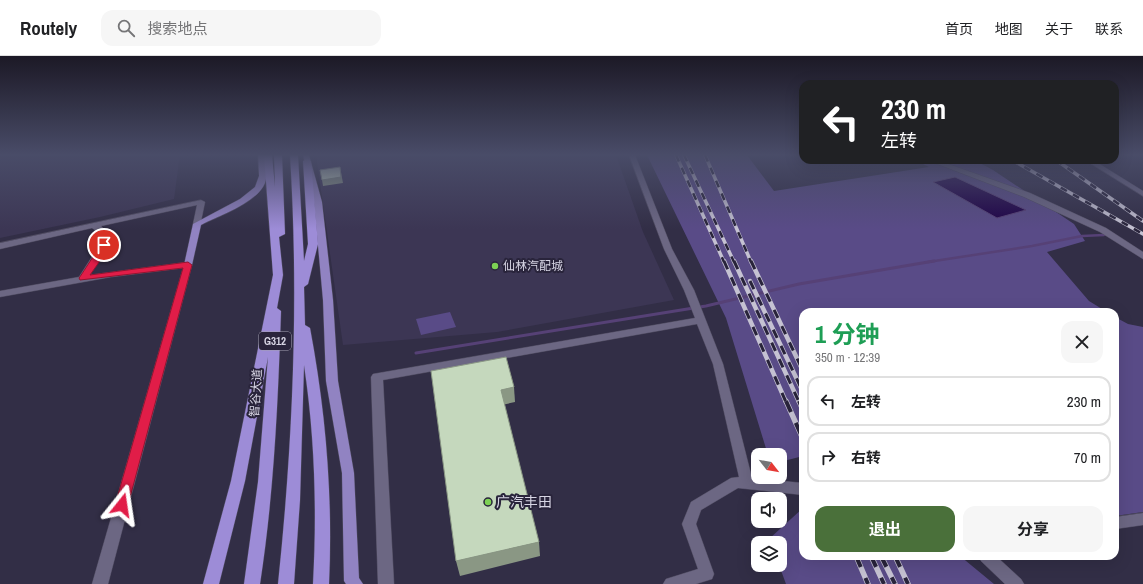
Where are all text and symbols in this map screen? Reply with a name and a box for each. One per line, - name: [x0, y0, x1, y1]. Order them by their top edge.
- search box: [101, 10, 381, 46]
- text: Routely: [20, 15, 77, 41]
- icon: search: [115, 17, 137, 39]
- text: 搜索地点: [147, 18, 207, 39]
- text: 首页: [945, 20, 973, 38]
- text: 地图: [995, 20, 1023, 38]
- text: 关于: [1045, 20, 1073, 38]
- text: 联系: [1095, 20, 1123, 38]
- text: 230 m: [881, 90, 946, 128]
- icon: left: [815, 96, 867, 148]
- text: 左转: [881, 128, 917, 153]
- pin: [87, 228, 121, 262]
- icon: arrive: [93, 234, 115, 256]
- place label: 仙林汽配城: [503, 258, 563, 274]
- marker: 仙林汽配城: [490, 261, 500, 271]
- text: 1 分钟: [815, 318, 879, 350]
- button: close: [1061, 321, 1103, 363]
- road number: G312: [259, 332, 291, 350]
- text: 350 m · 12:39: [815, 349, 880, 366]
- street label: 智谷大道: [246, 368, 266, 418]
- icon: left: [817, 390, 839, 412]
- text: 左转: [851, 391, 881, 412]
- text: 230 m: [1067, 391, 1101, 412]
- icon: right: [817, 446, 839, 468]
- text: 右转: [851, 447, 881, 468]
- text: 70 m: [1074, 447, 1101, 468]
- north arrow: [751, 448, 787, 484]
- map controls: [751, 448, 787, 572]
- position arrow: [101, 484, 143, 526]
- button: sound: [751, 492, 787, 528]
- place label: 广汽丰田: [496, 493, 552, 511]
- marker: 广汽丰田: [483, 497, 493, 507]
- button: 退出: [815, 506, 955, 552]
- button: 分享: [963, 506, 1103, 552]
- button: layers: [751, 536, 787, 572]

